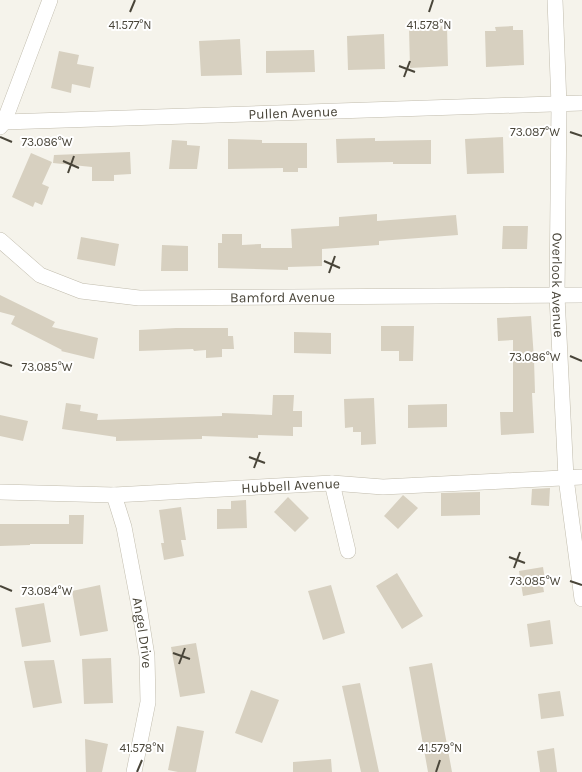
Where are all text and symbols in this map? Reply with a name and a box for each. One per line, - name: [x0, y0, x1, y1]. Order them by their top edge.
- text: 41.577°N: [108, 18, 152, 32]
- text: 41.578°N: [407, 18, 451, 32]
- street label: Pullen Avenue: [248, 103, 338, 122]
- text: 73.087°W: [510, 125, 560, 139]
- text: 73.086°W: [21, 135, 73, 149]
- street label: Overlook Avenue: [548, 232, 568, 338]
- street label: Bamford Avenue: [230, 288, 335, 306]
- text: 73.086°W: [509, 350, 561, 364]
- text: 73.085°W: [22, 360, 73, 374]
- street label: Hubbell Avenue: [241, 474, 341, 496]
- text: 73.085°W: [510, 574, 561, 588]
- text: 73.084°W: [22, 584, 73, 598]
- street label: Angel Drive: [129, 596, 156, 668]
- text: 41.578°N: [120, 741, 164, 755]
- text: 41.579°N: [418, 741, 462, 755]

